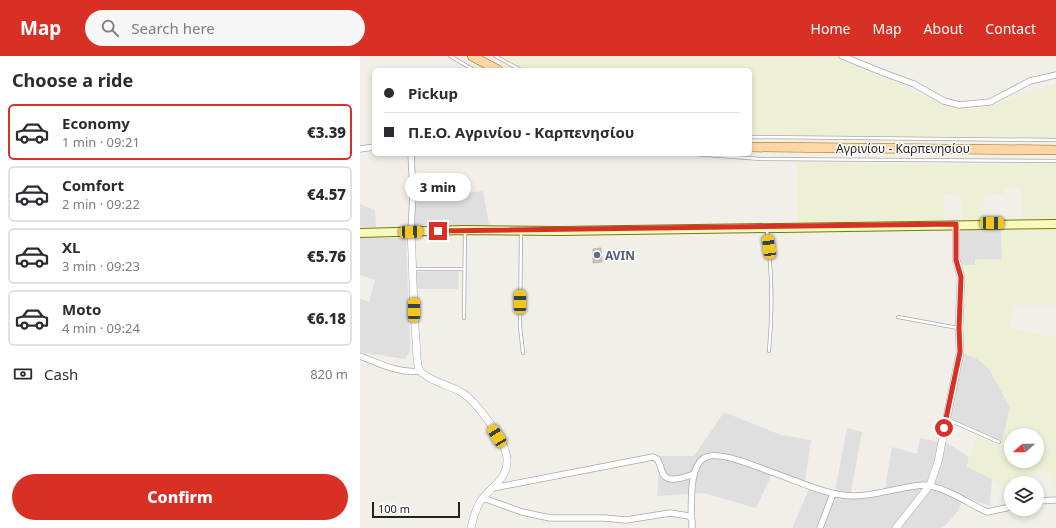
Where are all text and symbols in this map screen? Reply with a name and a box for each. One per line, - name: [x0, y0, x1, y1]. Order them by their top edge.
- search box: [85, 10, 365, 46]
- text: Map: [20, 15, 61, 41]
- icon: search: [99, 17, 121, 39]
- text: Search here: [131, 18, 215, 38]
- text: Home: [811, 19, 850, 38]
- text: Map: [872, 19, 902, 38]
- text: About: [924, 19, 963, 38]
- text: Contact: [985, 19, 1036, 38]
- text: Choose a ride: [12, 68, 133, 92]
- text: Pickup: [408, 83, 458, 103]
- text: Economy: [62, 113, 130, 133]
- icon: car: [14, 114, 50, 150]
- text: €3.39: [307, 122, 346, 142]
- text: Π.Ε.Ο. Αγρινίου - Καρπενησίου: [408, 122, 634, 142]
- text: 1 min · 09:21: [62, 133, 140, 151]
- street label: Αγρινίου - Καρπενησίου: [836, 140, 970, 157]
- callout: 3 min: [405, 173, 471, 201]
- text: Comfort: [62, 175, 124, 195]
- icon: car: [14, 176, 50, 212]
- text: 3 min: [420, 178, 456, 196]
- text: €4.57: [307, 184, 346, 204]
- text: 2 min · 09:22: [62, 195, 140, 213]
- car: [980, 217, 1004, 229]
- route end: [429, 222, 447, 240]
- car: [399, 226, 423, 238]
- car: [761, 234, 777, 260]
- text: XL: [62, 237, 80, 257]
- icon: car: [14, 238, 50, 274]
- text: €5.76: [307, 246, 346, 266]
- place label: AVIN: [605, 247, 635, 264]
- marker: AVIN: [592, 250, 602, 260]
- text: 3 min · 09:23: [62, 257, 140, 275]
- car: [514, 290, 526, 314]
- car: [408, 298, 420, 322]
- text: Moto: [62, 299, 101, 319]
- icon: car: [14, 300, 50, 336]
- text: €6.18: [307, 308, 346, 328]
- text: 4 min · 09:24: [62, 319, 140, 337]
- icon: cash: [12, 363, 34, 385]
- text: Cash: [44, 364, 78, 384]
- text: 820 m: [310, 365, 348, 383]
- route start: [935, 419, 953, 437]
- car: [486, 423, 508, 449]
- north arrow: [1004, 428, 1044, 468]
- map controls: [1004, 428, 1044, 516]
- button: Confirm: [12, 474, 348, 520]
- button: layers: [1004, 476, 1044, 516]
- scale bar: [372, 500, 460, 519]
- text: 100 m: [378, 501, 410, 516]

